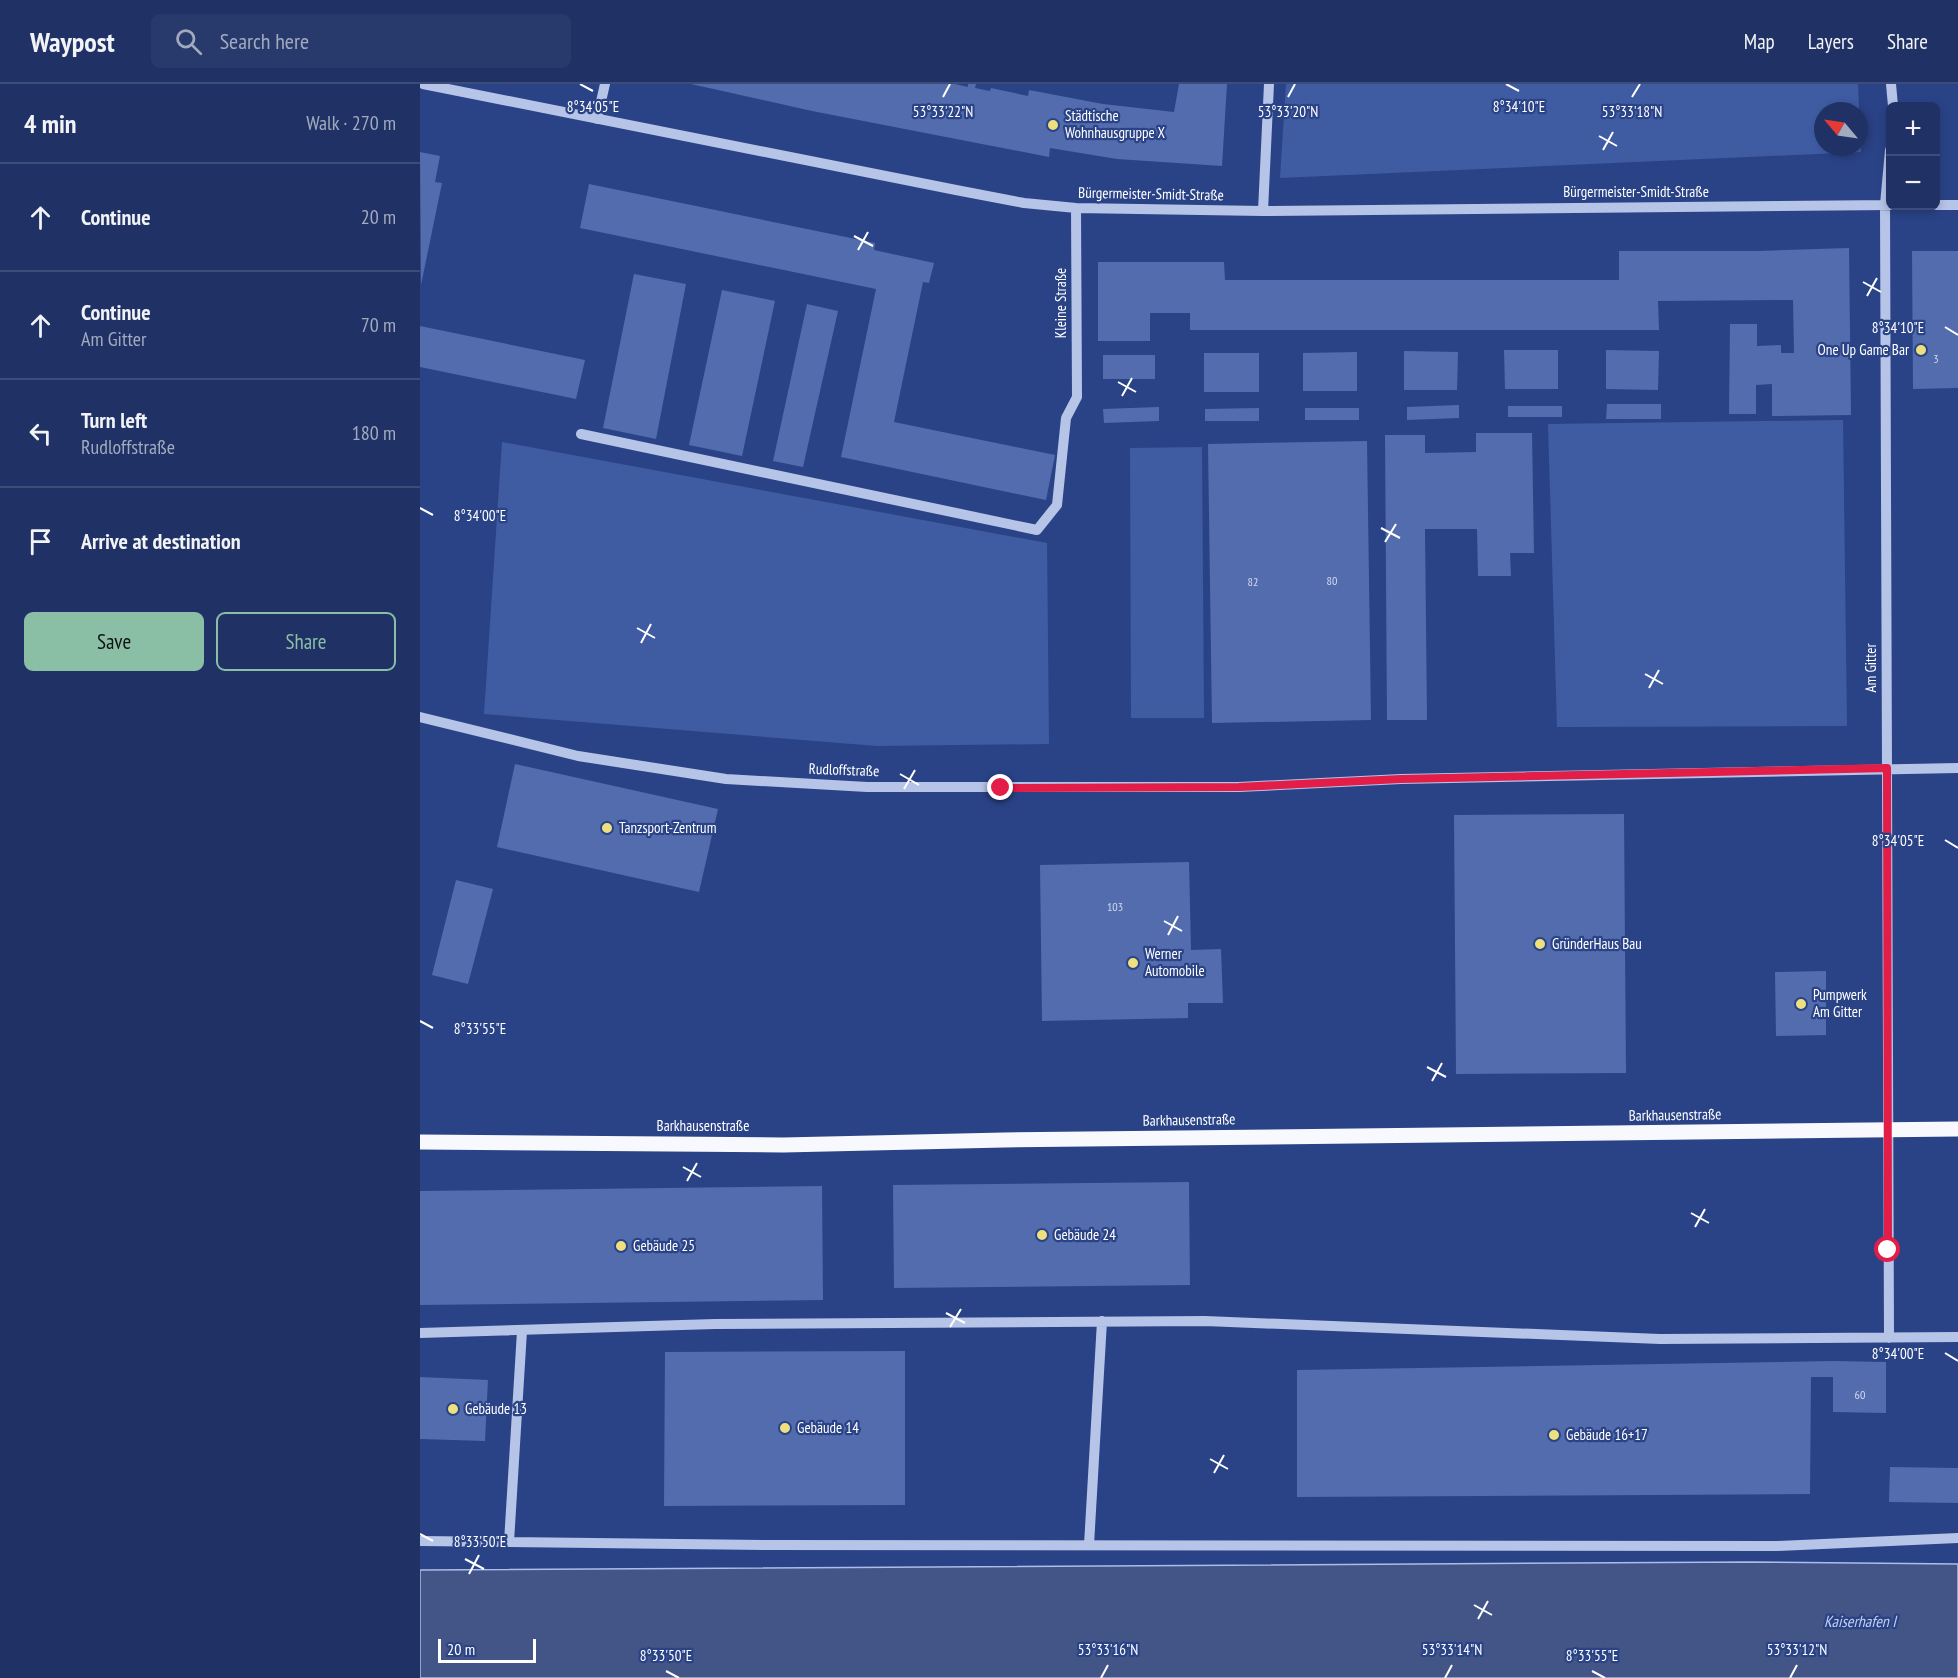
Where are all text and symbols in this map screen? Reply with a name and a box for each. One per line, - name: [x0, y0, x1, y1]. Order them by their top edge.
- search box: [151, 14, 571, 68]
- text: Waypost: [30, 23, 115, 60]
- icon: search: [172, 25, 205, 58]
- text: Search here: [220, 27, 309, 55]
- text: Map: [1744, 28, 1775, 55]
- text: Layers: [1808, 28, 1854, 55]
- text: Share: [1887, 28, 1928, 55]
- text: 8°34'05"E: [567, 97, 619, 116]
- text: 8°34'10"E: [1493, 97, 1545, 116]
- text: 53°33'22"N: [913, 102, 973, 121]
- text: 53°33'20"N: [1258, 102, 1318, 121]
- text: 53°33'18"N: [1602, 102, 1662, 121]
- north arrow: [1814, 102, 1868, 156]
- map controls: [1886, 102, 1940, 210]
- button: +: [1886, 102, 1940, 156]
- place label: Städtische Wohnhausgruppe X: [1065, 106, 1166, 142]
- text: 4 min: [24, 107, 77, 140]
- text: Walk · 270 m: [306, 110, 396, 136]
- marker: Städtische Wohnhausgruppe X: [1046, 118, 1060, 132]
- button: −: [1886, 156, 1940, 210]
- street label: Bürgermeister-Smidt-Straße: [1563, 182, 1709, 201]
- street label: Bürgermeister-Smidt-Straße: [1078, 183, 1224, 204]
- icon: ahead: [24, 201, 57, 234]
- text: Continue: [81, 203, 151, 231]
- text: 20 m: [361, 204, 396, 230]
- street label: Kleine Straße: [1051, 268, 1070, 338]
- text: Continue: [81, 298, 151, 326]
- icon: ahead: [24, 309, 57, 342]
- text: 70 m: [361, 312, 396, 338]
- text: 8°34'10"E: [1872, 318, 1924, 337]
- text: Am Gitter: [81, 326, 146, 352]
- place label: One Up Game Bar: [1818, 340, 1910, 359]
- marker: One Up Game Bar: [1914, 343, 1928, 357]
- house number: 3: [1933, 351, 1939, 366]
- text: Turn left: [81, 406, 147, 434]
- icon: left: [24, 417, 57, 450]
- text: 180 m: [352, 420, 396, 446]
- text: Rudloffstraße: [81, 434, 175, 460]
- text: 8°34'00"E: [454, 506, 506, 525]
- icon: arrive: [24, 525, 57, 558]
- text: Arrive at destination: [81, 527, 241, 555]
- house number: 80: [1327, 573, 1337, 588]
- house number: 82: [1248, 574, 1258, 589]
- button: Save: [24, 612, 204, 671]
- button: Share: [216, 612, 396, 671]
- street label: Am Gitter: [1861, 643, 1880, 693]
- street label: Rudloffstraße: [808, 759, 880, 780]
- route end: [987, 774, 1013, 800]
- place label: Tanzsport-Zentrum: [619, 818, 716, 837]
- marker: Tanzsport-Zentrum: [600, 821, 614, 835]
- text: 8°34'05"E: [1872, 831, 1924, 850]
- house number: 103: [1107, 899, 1123, 914]
- place label: GründerHaus Bau: [1552, 934, 1642, 953]
- marker: GründerHaus Bau: [1533, 937, 1547, 951]
- place label: Werner Automobile: [1145, 944, 1205, 980]
- marker: Werner Automobile: [1126, 956, 1140, 970]
- place label: Pumpwerk Am Gitter: [1813, 985, 1867, 1021]
- marker: Pumpwerk Am Gitter: [1794, 997, 1808, 1011]
- text: 8°33'55"E: [454, 1019, 506, 1038]
- street label: Barkhausenstraße: [1628, 1104, 1722, 1125]
- street label: Barkhausenstraße: [1142, 1109, 1236, 1130]
- street label: Barkhausenstraße: [657, 1116, 749, 1135]
- place label: Gebäude 24: [1054, 1225, 1116, 1244]
- marker: Gebäude 24: [1035, 1228, 1049, 1242]
- place label: Gebäude 25: [633, 1236, 695, 1255]
- route start: [1874, 1236, 1900, 1262]
- marker: Gebäude 25: [614, 1239, 628, 1253]
- text: 8°34'00"E: [1872, 1344, 1924, 1363]
- house number: 60: [1855, 1387, 1865, 1402]
- place label: Gebäude 13: [465, 1399, 527, 1418]
- marker: Gebäude 13: [446, 1402, 460, 1416]
- place label: Gebäude 14: [797, 1418, 859, 1437]
- marker: Gebäude 14: [778, 1421, 792, 1435]
- place label: Gebäude 16+17: [1566, 1425, 1648, 1444]
- marker: Gebäude 16+17: [1547, 1428, 1561, 1442]
- text: 8°33'50"E: [454, 1532, 506, 1551]
- water label: Kaiserhafen I: [1824, 1611, 1898, 1631]
- scale bar: [438, 1636, 536, 1664]
- text: 20 m: [447, 1639, 475, 1659]
- text: 53°33'16"N: [1078, 1640, 1138, 1659]
- text: 53°33'14"N: [1422, 1640, 1482, 1659]
- text: 53°33'12"N: [1767, 1640, 1827, 1659]
- text: 8°33'50"E: [640, 1646, 692, 1665]
- text: 8°33'55"E: [1566, 1646, 1618, 1665]

